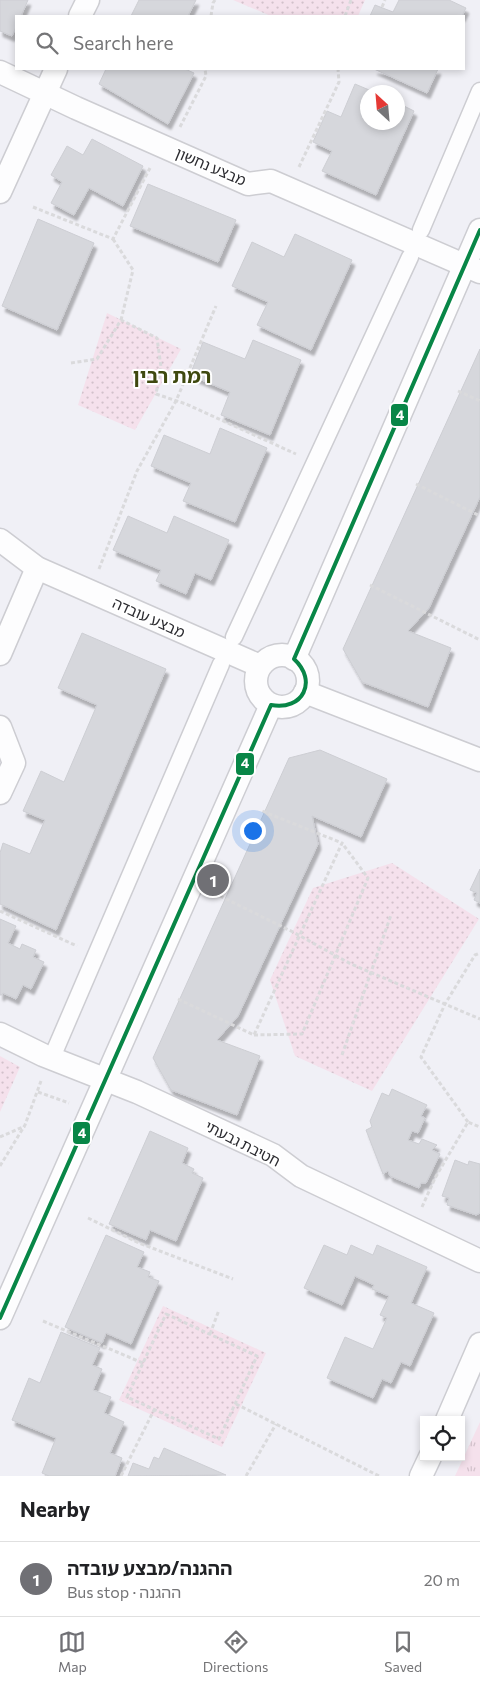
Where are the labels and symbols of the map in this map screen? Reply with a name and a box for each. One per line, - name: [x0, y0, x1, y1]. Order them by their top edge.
- north arrow: [360, 85, 405, 130]
- street label: מבצע נחשון: [173, 143, 249, 189]
- district label: רמת רבין: [133, 363, 211, 387]
- line badge: 4: [390, 403, 409, 427]
- text: 4: [396, 406, 405, 423]
- street label: מבצע עובדה: [110, 593, 188, 641]
- line badge: 4: [235, 752, 255, 776]
- text: 4: [241, 754, 250, 771]
- your location: [240, 818, 266, 844]
- pin: 1: [197, 861, 229, 899]
- street label: חטיבת גבעתי: [202, 1116, 284, 1170]
- line badge: 4: [72, 1121, 91, 1145]
- text: 4: [78, 1124, 87, 1141]

